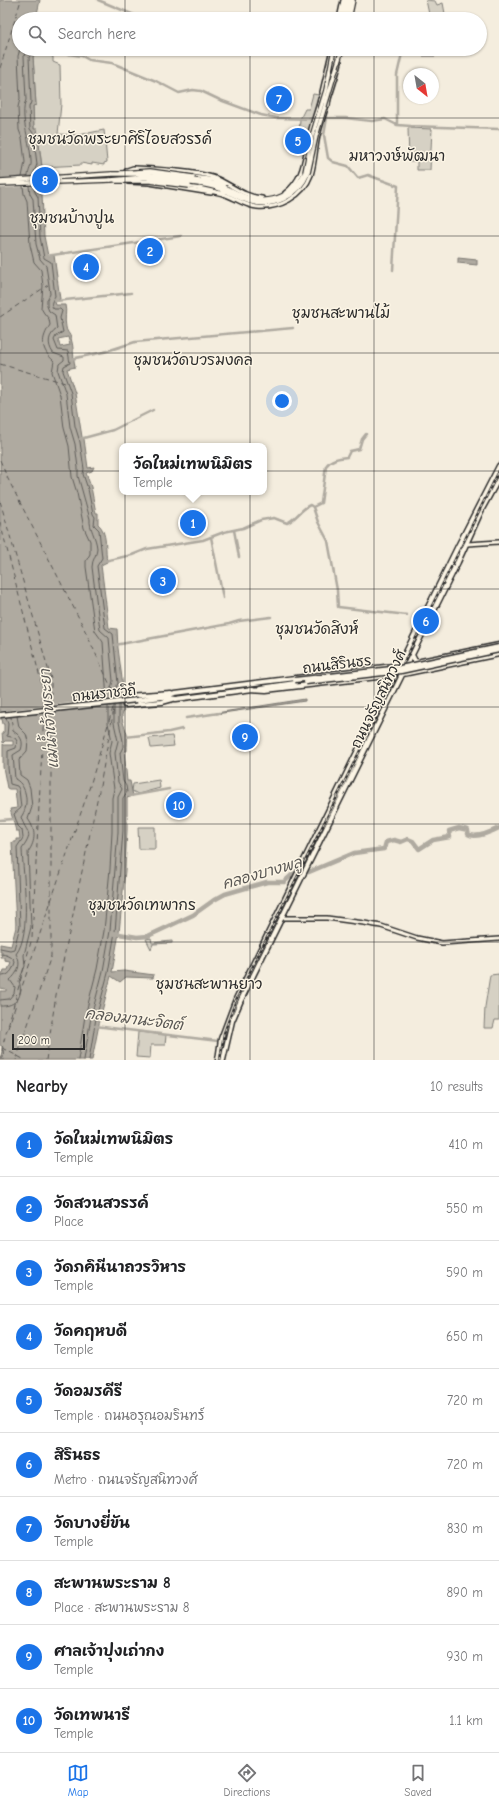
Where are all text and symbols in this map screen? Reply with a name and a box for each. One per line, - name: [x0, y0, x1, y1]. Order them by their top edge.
- search box: [12, 12, 487, 56]
- icon: search: [26, 23, 48, 45]
- text: Search here: [58, 25, 136, 43]
- north arrow: [403, 68, 439, 104]
- pin: 7: [266, 84, 292, 114]
- pin: 5: [285, 126, 311, 156]
- district label: ชุมชนวัดพระยาศิริไอยสวรรค์: [28, 129, 212, 150]
- district label: มหาวงษ์พัฒนา: [349, 146, 445, 165]
- pin: 8: [32, 165, 58, 195]
- district label: ชุมชนบ้างปูน: [30, 208, 115, 229]
- pin: 2: [137, 236, 163, 266]
- pin: 4: [73, 252, 99, 282]
- district label: ชุมชนสะพานไม้: [292, 303, 390, 324]
- district label: ชุมชนวัดบวรมงคล: [133, 351, 253, 371]
- your location: [272, 391, 292, 411]
- popup: [119, 443, 267, 495]
- text: วัดใหม่เทพนิมิตร: [133, 455, 253, 473]
- text: Temple: [133, 475, 173, 490]
- pin: 1: [180, 508, 206, 538]
- pin: 3: [150, 566, 176, 596]
- pin: 6: [413, 606, 439, 636]
- district label: ชุมชนวัดสิงห์: [275, 619, 359, 640]
- street label: ถนนจรัญสนิทวงศ์: [346, 646, 410, 751]
- street label: ถนนสิรินธร: [302, 652, 372, 677]
- water label: แม่น้ำเจ้าพระยา: [31, 667, 62, 770]
- street label: ถนนราชวิถี: [71, 682, 137, 705]
- pin: 9: [232, 722, 258, 752]
- pin: 10: [166, 790, 192, 820]
- water label: คลองบางพลู: [220, 853, 305, 895]
- district label: ชุมชนวัดเทพากร: [88, 896, 196, 916]
- district label: ชุมชนสะพานยาว: [156, 975, 262, 995]
- water label: คลองมานะจิตต์: [84, 1003, 187, 1034]
- scale bar: [12, 1032, 85, 1051]
- text: 200 m: [18, 1034, 50, 1047]
- text: Nearby: [16, 1077, 67, 1096]
- text: 10 results: [430, 1079, 483, 1094]
- text: วัดใหม่เทพนิมิตร: [54, 1130, 173, 1148]
- text: 1: [26, 1137, 32, 1152]
- text: 410 m: [449, 1137, 483, 1152]
- text: Temple: [54, 1150, 93, 1165]
- text: วัดสวนสวรรค์: [54, 1194, 149, 1212]
- text: 2: [26, 1201, 32, 1216]
- text: 550 m: [446, 1201, 483, 1216]
- text: Place: [54, 1214, 84, 1229]
- text: วัดภคินีนาถวรวิหาร: [54, 1258, 186, 1276]
- text: 3: [26, 1265, 32, 1280]
- text: 590 m: [446, 1265, 483, 1280]
- text: Temple: [54, 1278, 93, 1293]
- text: วัดคฤหบดี: [54, 1322, 127, 1340]
- text: 4: [26, 1329, 32, 1344]
- text: 650 m: [446, 1329, 483, 1344]
- text: Temple: [54, 1342, 93, 1357]
- text: วัดอมรคีรี: [54, 1382, 122, 1400]
- text: 5: [26, 1393, 32, 1408]
- text: 720 m: [447, 1393, 483, 1408]
- text: Temple · ถนนอรุณอมรินทร์: [54, 1408, 204, 1423]
- text: สิรินธร: [54, 1446, 101, 1464]
- text: 6: [26, 1457, 32, 1472]
- text: 720 m: [447, 1457, 483, 1472]
- text: Metro · ถนนจรัญสนิทวงศ์: [54, 1472, 197, 1487]
- text: วัดบางยี่ขัน: [54, 1514, 130, 1532]
- text: 7: [26, 1521, 32, 1536]
- text: 830 m: [447, 1521, 483, 1536]
- text: Temple: [54, 1534, 93, 1549]
- text: สะพานพระราม 8: [54, 1574, 171, 1592]
- text: 8: [26, 1585, 32, 1600]
- text: 890 m: [446, 1585, 483, 1600]
- text: Place · สะพานพระราม 8: [54, 1600, 189, 1615]
- text: ศาลเจ้าปุงเถ่ากง: [54, 1642, 164, 1660]
- text: 9: [26, 1649, 32, 1664]
- text: 930 m: [447, 1649, 483, 1664]
- text: Temple: [54, 1662, 93, 1677]
- text: วัดเทพนารี: [54, 1706, 130, 1724]
- text: 10: [23, 1713, 35, 1728]
- text: 1.1 km: [449, 1713, 483, 1728]
- text: Temple: [54, 1726, 93, 1741]
- tab: Map: [67, 1762, 89, 1799]
- tab: Directions: [223, 1762, 270, 1799]
- tab: Saved: [404, 1762, 432, 1799]

